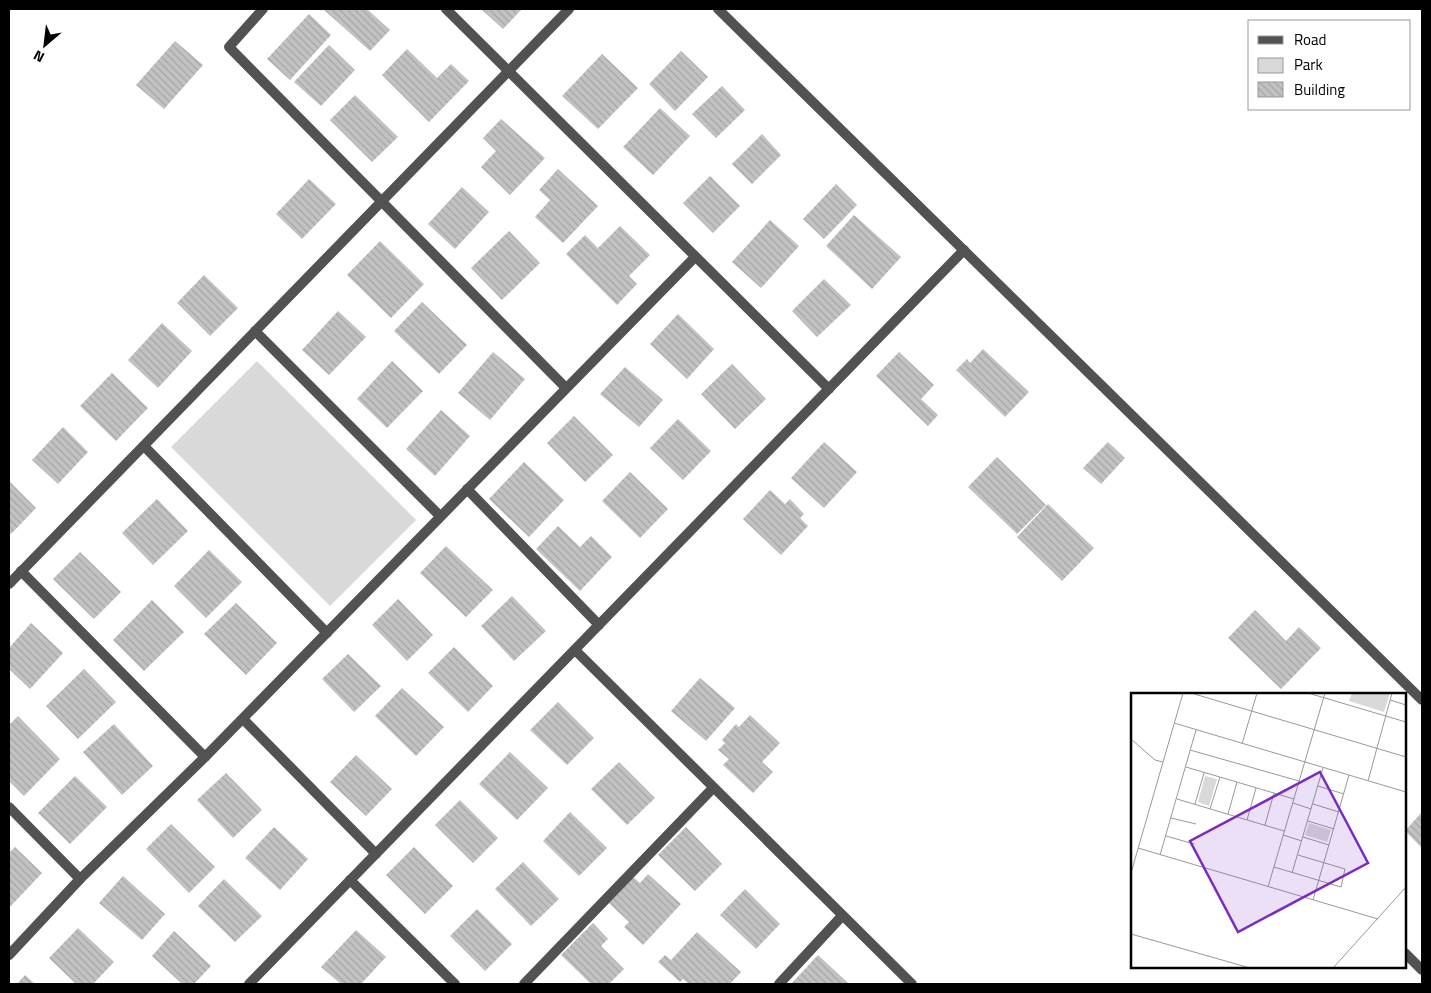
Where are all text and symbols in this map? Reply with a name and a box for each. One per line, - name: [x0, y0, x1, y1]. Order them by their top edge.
- north arrow: [20, 20, 70, 70]
- legend: [1248, 20, 1411, 110]
- text: Road: [1294, 28, 1326, 51]
- text: N: [29, 45, 48, 68]
- text: Park: [1294, 53, 1323, 76]
- text: Building: [1294, 78, 1345, 101]
- inset map: [1131, 693, 1406, 968]

